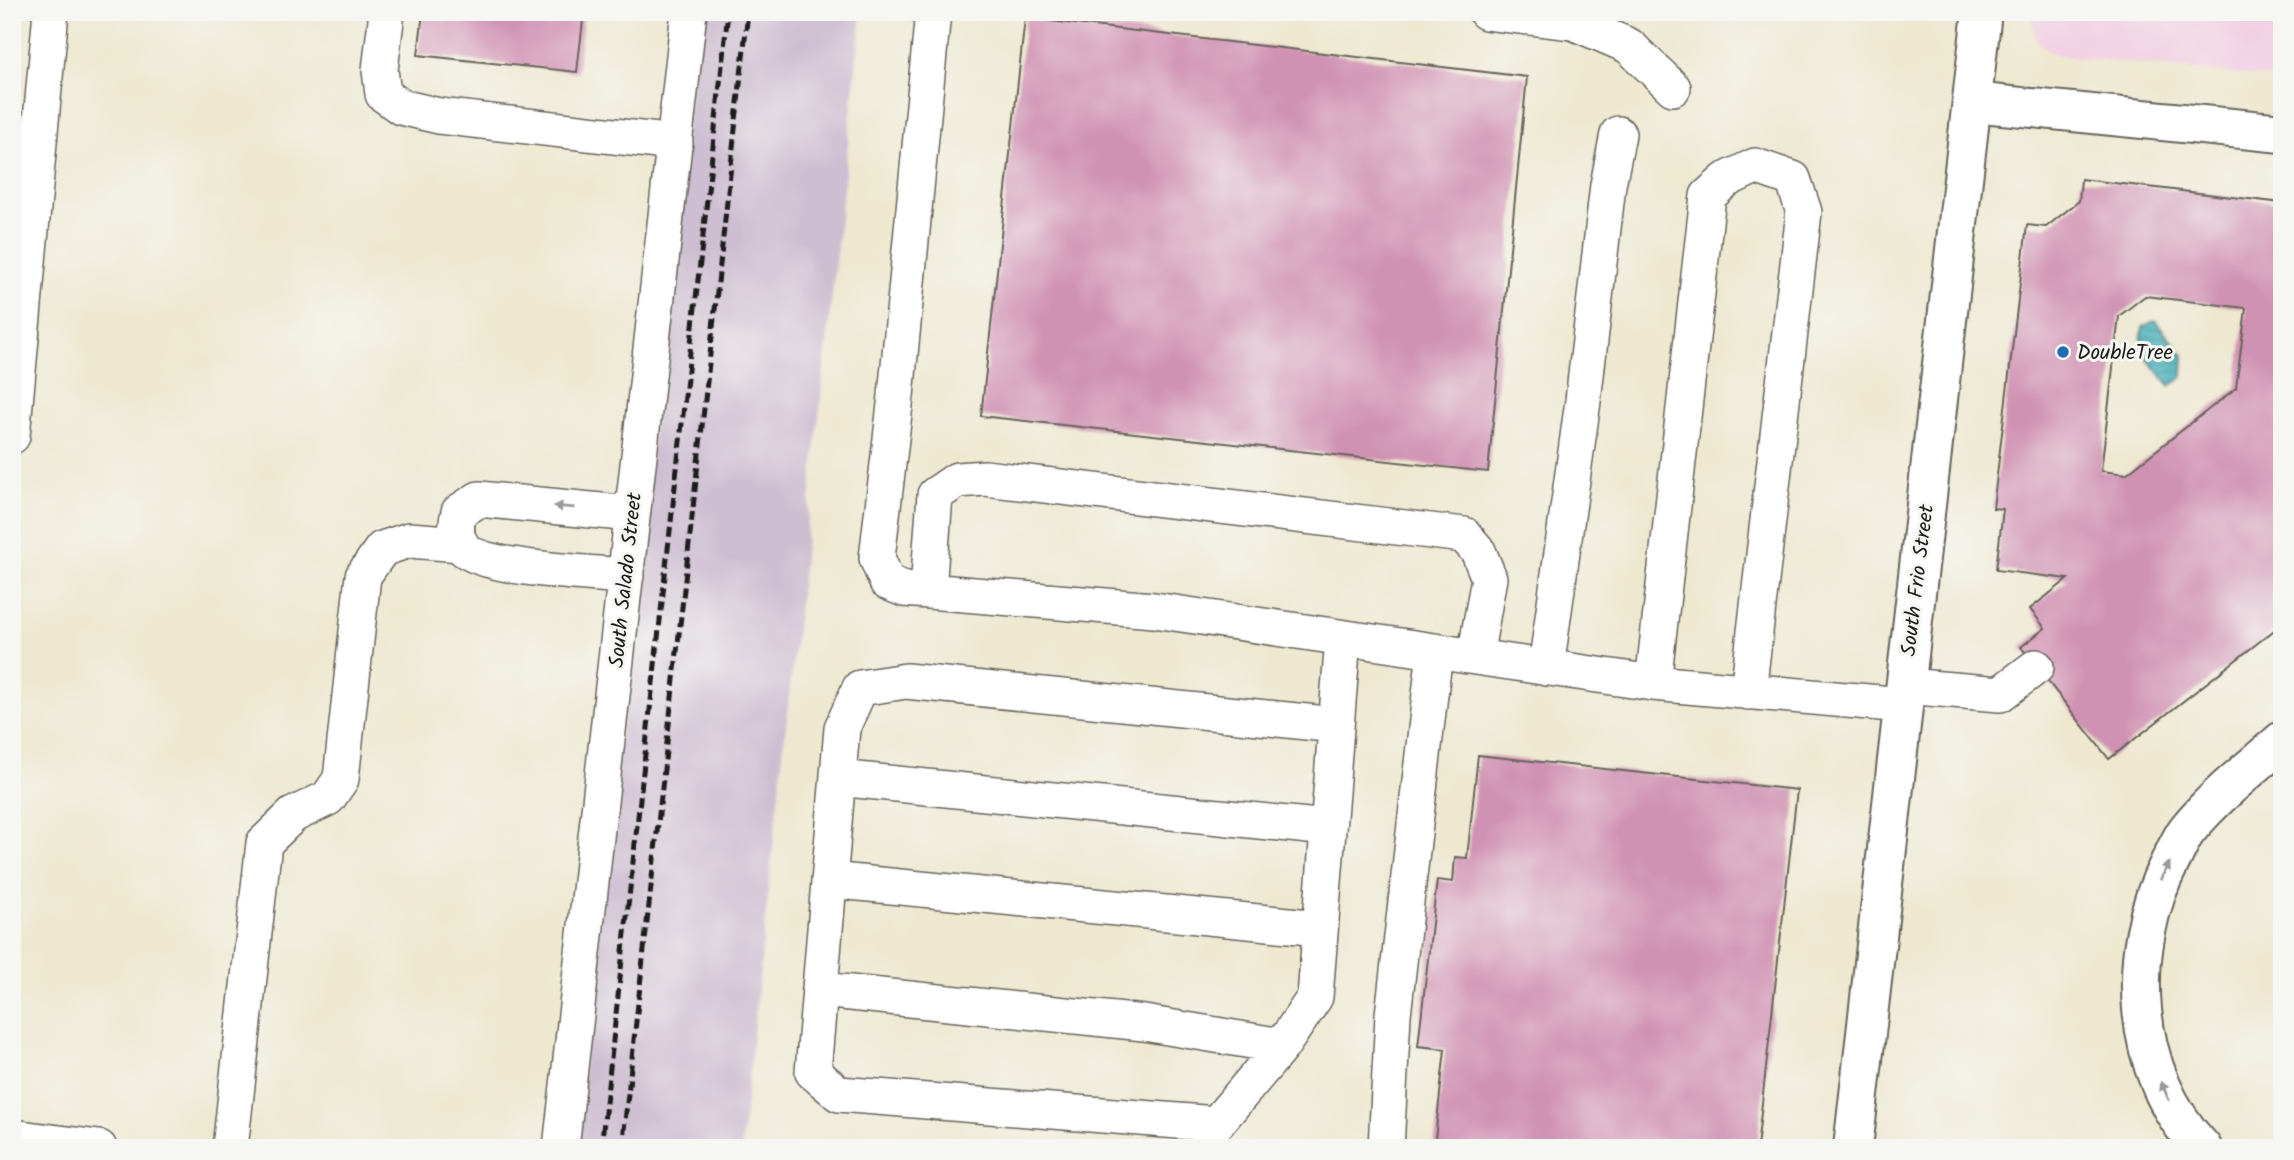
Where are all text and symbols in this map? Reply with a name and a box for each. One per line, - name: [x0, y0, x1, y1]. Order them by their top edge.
- place label: DoubleTree: [2077, 337, 2173, 370]
- marker: DoubleTree: [2055, 344, 2071, 360]
- street label: South Salado Street: [601, 490, 652, 670]
- one-way arrow: [553, 501, 575, 512]
- street label: South Frio Street: [1893, 502, 1944, 658]
- one-way arrow: [2160, 861, 2171, 881]
- one-way arrow: [2160, 1080, 2171, 1101]

